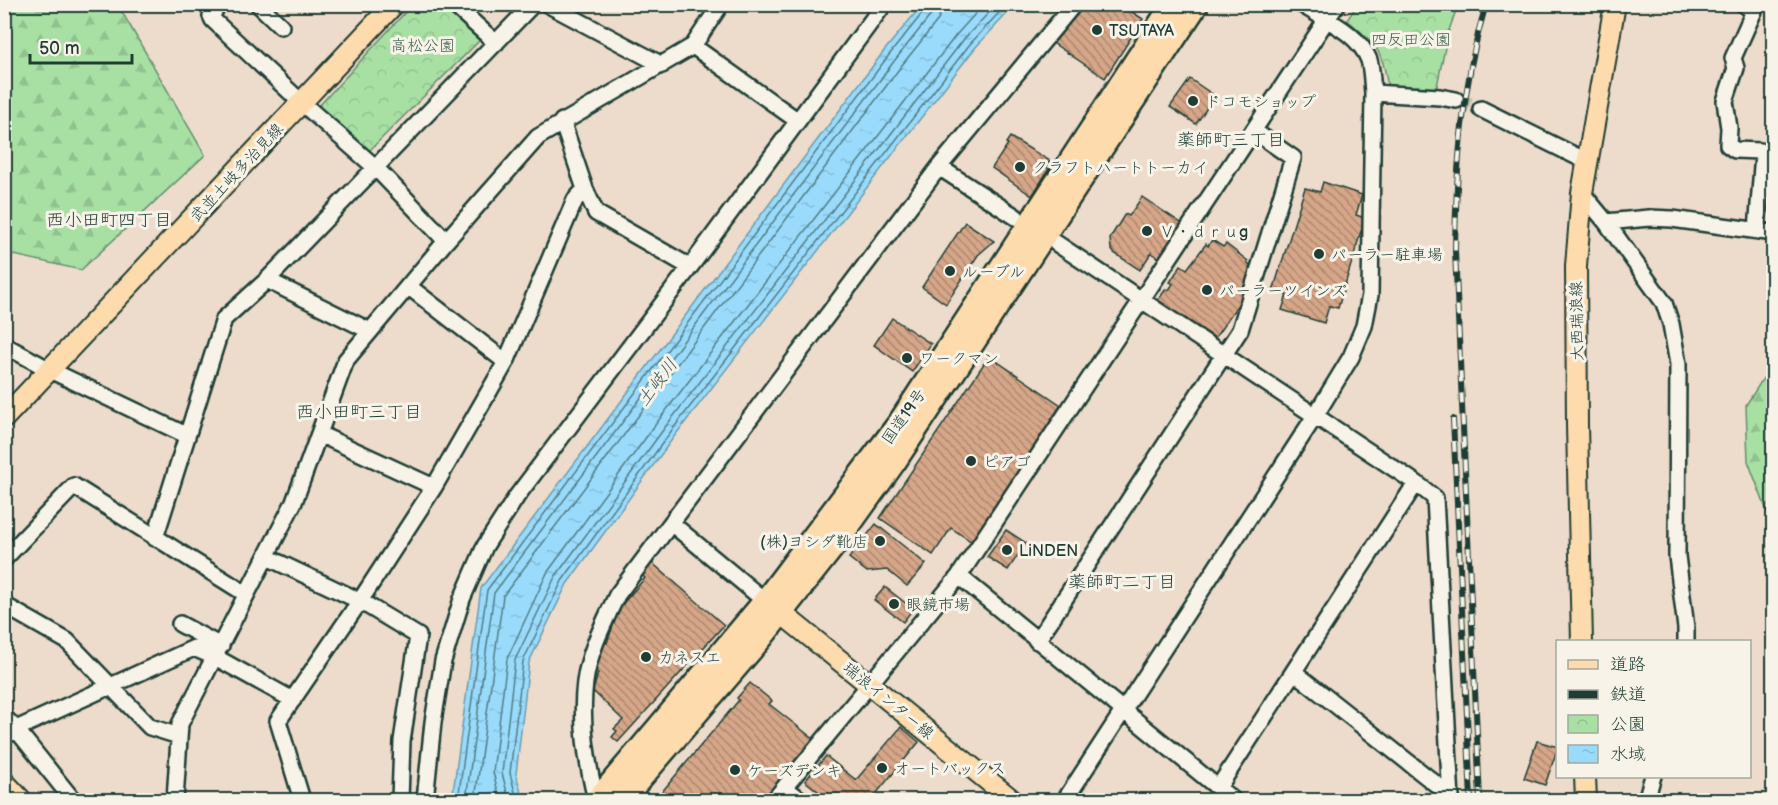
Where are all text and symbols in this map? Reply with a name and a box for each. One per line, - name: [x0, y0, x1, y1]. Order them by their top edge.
- place label: TSUTAYA: [1109, 22, 1174, 41]
- marker: TSUTAYA: [1090, 23, 1104, 37]
- scale bar: [30, 27, 132, 65]
- park label: 四反田公園: [1371, 31, 1451, 50]
- park label: 高松公園: [391, 37, 455, 56]
- text: 50 m: [39, 38, 80, 59]
- place label: ドコモショップ: [1205, 93, 1316, 112]
- marker: ドコモショップ: [1186, 94, 1200, 108]
- street label: 武並土岐多治見線: [186, 120, 288, 226]
- district label: 薬師町三丁目: [1177, 130, 1285, 151]
- place label: クラフトハートトーカイ: [1032, 159, 1208, 178]
- marker: クラフトハートトーカイ: [1013, 160, 1027, 174]
- district label: 西小田町四丁目: [46, 210, 172, 231]
- place label: Ｖ・ｄｒｕg: [1159, 223, 1248, 242]
- marker: Ｖ・ｄｒｕg: [1140, 224, 1154, 238]
- place label: パーラー駐車場: [1331, 246, 1443, 265]
- marker: パーラー駐車場: [1312, 247, 1326, 261]
- place label: ルーブル: [962, 263, 1025, 282]
- marker: ルーブル: [943, 264, 957, 278]
- street label: 大西瑞浪線: [1567, 281, 1588, 361]
- place label: パーラーツインズ: [1219, 282, 1347, 301]
- marker: パーラーツインズ: [1200, 283, 1214, 297]
- place label: ワークマン: [919, 350, 999, 369]
- marker: ワークマン: [900, 351, 914, 365]
- water label: 土岐川: [633, 354, 682, 410]
- street label: 国道19号: [878, 385, 930, 448]
- district label: 西小田町三丁目: [296, 402, 422, 423]
- place label: ピアゴ: [983, 453, 1031, 472]
- marker: ピアゴ: [964, 454, 978, 468]
- place label: (株)ヨシダ靴店: [760, 533, 868, 552]
- marker: (株)ヨシダ靴店: [873, 534, 887, 548]
- place label: LiNDEN: [1019, 542, 1078, 561]
- marker: LiNDEN: [1000, 543, 1014, 557]
- district label: 薬師町二丁目: [1068, 572, 1176, 593]
- place label: 眼鏡市場: [906, 596, 970, 615]
- marker: 眼鏡市場: [887, 597, 901, 611]
- legend: [1556, 640, 1751, 778]
- place label: カネスエ: [658, 649, 721, 668]
- marker: カネスエ: [639, 650, 653, 664]
- text: 道路: [1610, 654, 1646, 675]
- street label: 瑞浪インター線: [839, 659, 937, 744]
- text: 鉄道: [1610, 684, 1646, 705]
- text: 公園: [1610, 714, 1646, 735]
- text: 水域: [1610, 744, 1646, 765]
- place label: オートバックス: [894, 760, 1006, 779]
- marker: オートバックス: [875, 761, 889, 775]
- place label: ケーズデンキ: [747, 762, 842, 781]
- marker: ケーズデンキ: [728, 763, 742, 777]

